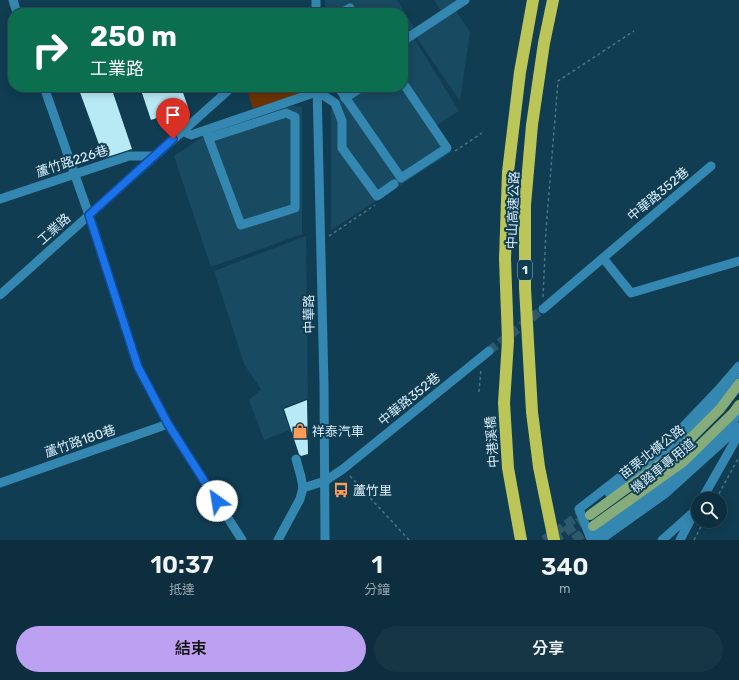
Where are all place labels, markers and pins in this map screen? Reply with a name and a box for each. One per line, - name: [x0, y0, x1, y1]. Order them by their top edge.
- pin: [156, 98, 190, 139]
- shop icon: 祥泰汽車: [291, 422, 309, 440]
- place label: 祥泰汽車: [312, 424, 364, 439]
- bus stop icon: 蘆竹里: [332, 481, 350, 499]
- place label: 蘆竹里: [353, 483, 392, 498]

